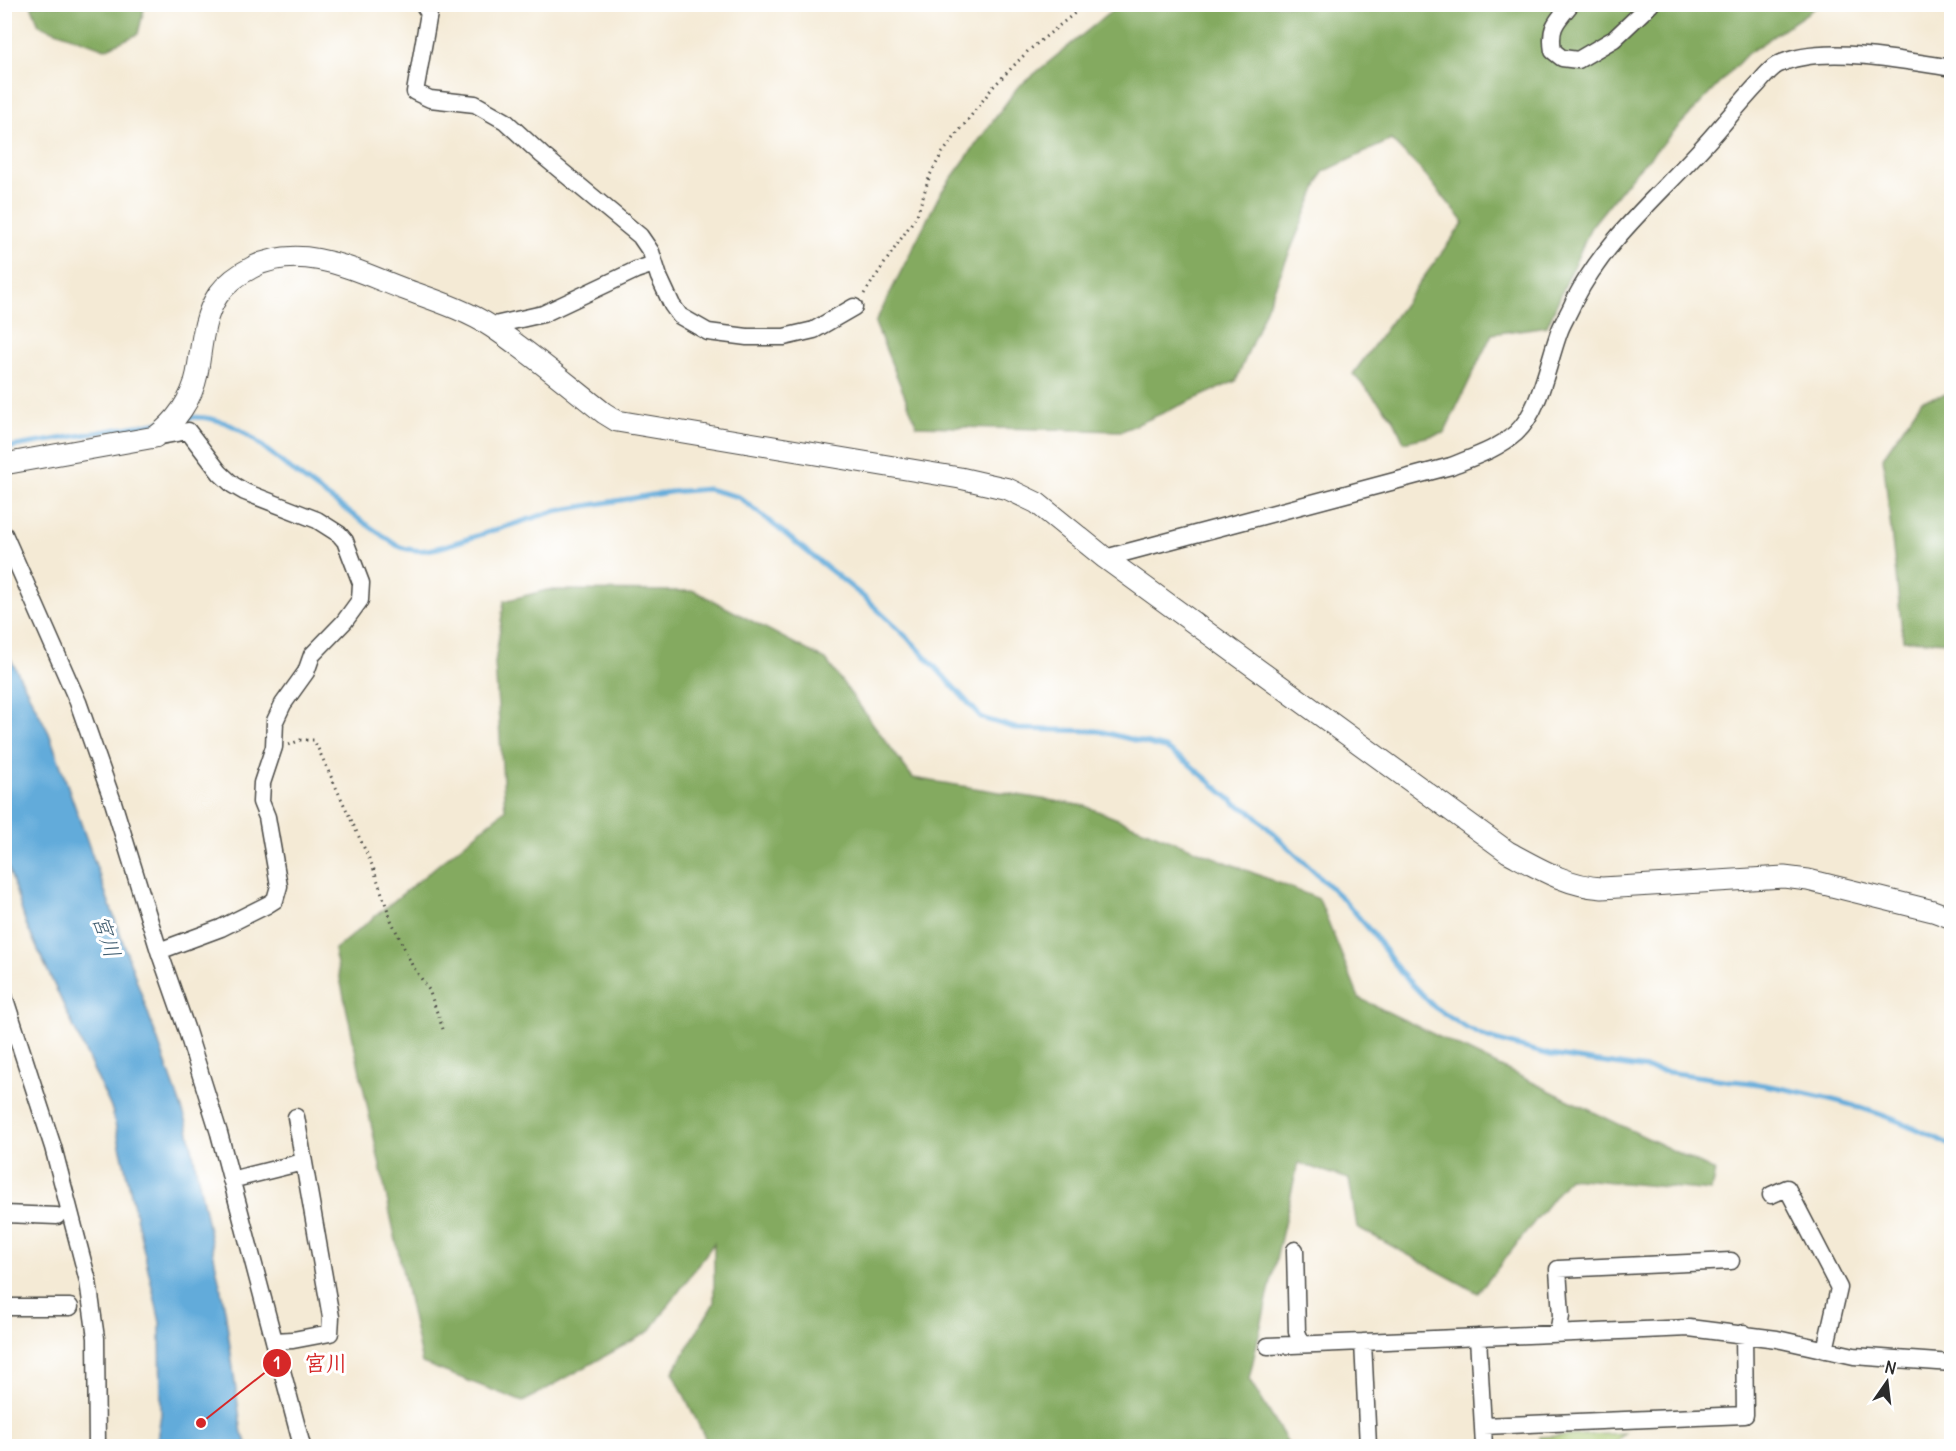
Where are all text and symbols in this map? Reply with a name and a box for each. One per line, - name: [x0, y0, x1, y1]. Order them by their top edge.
- water label: 宮川: [87, 911, 127, 961]
- callout: 宮川: [262, 1343, 360, 1383]
- text: 宮川: [304, 1349, 348, 1377]
- text: 1: [273, 1351, 281, 1374]
- north arrow: [1857, 1352, 1917, 1412]
- text: N: [1883, 1356, 1898, 1378]

